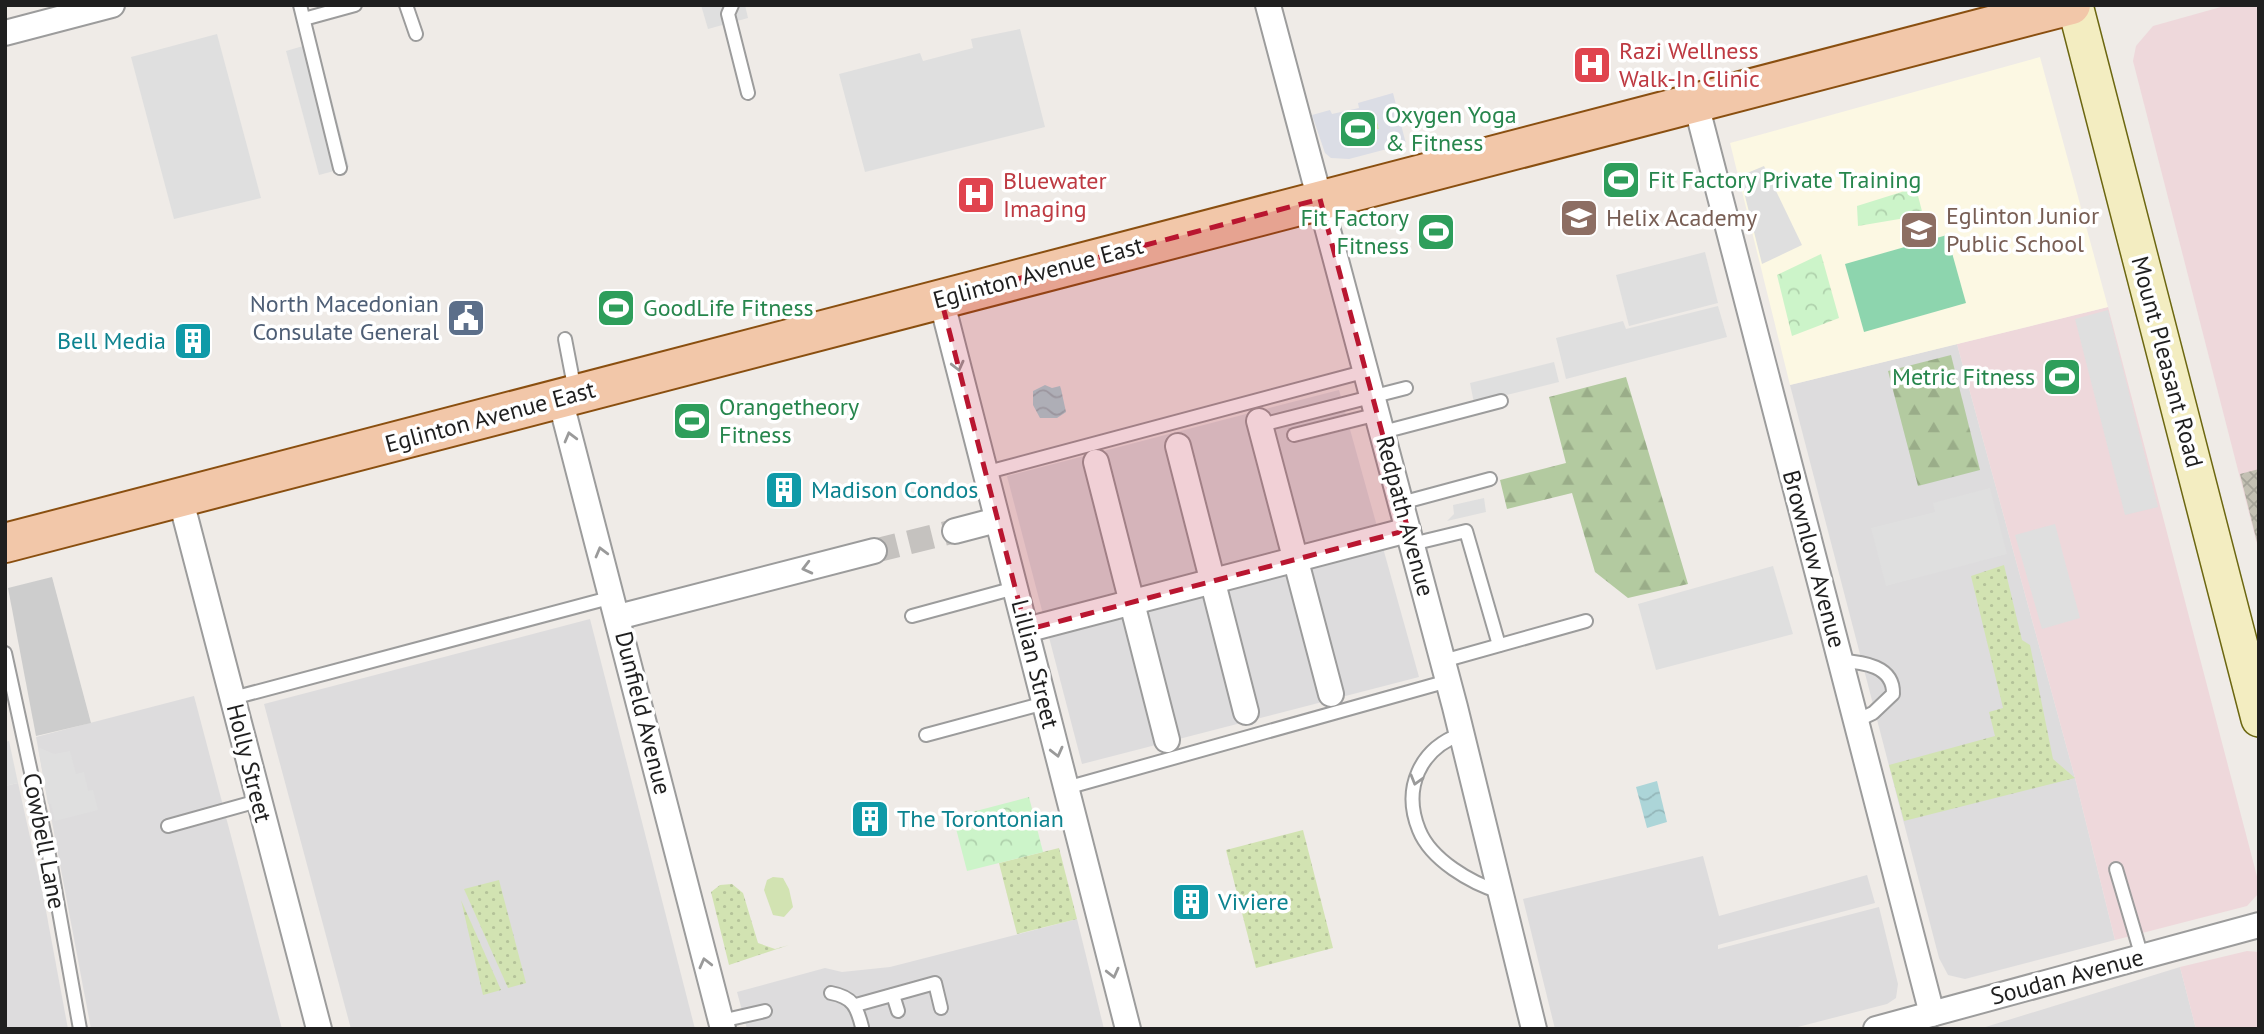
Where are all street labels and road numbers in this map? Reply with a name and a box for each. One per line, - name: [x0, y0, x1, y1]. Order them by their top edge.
- street label: Eglinton Avenue East: [929, 230, 1146, 315]
- street label: Mount Pleasant Road: [2124, 253, 2211, 471]
- street label: Eglinton Avenue East: [381, 374, 598, 459]
- street label: Redpath Avenue: [1369, 432, 1442, 600]
- street label: Brownlow Avenue: [1776, 467, 1853, 651]
- street label: Lillian Street: [1004, 596, 1066, 732]
- street label: Dunfield Avenue: [608, 628, 679, 798]
- street label: Holly Street: [220, 700, 279, 825]
- street label: Cowbell Lane: [16, 770, 73, 912]
- street label: Soudan Avenue: [1987, 941, 2147, 1012]

